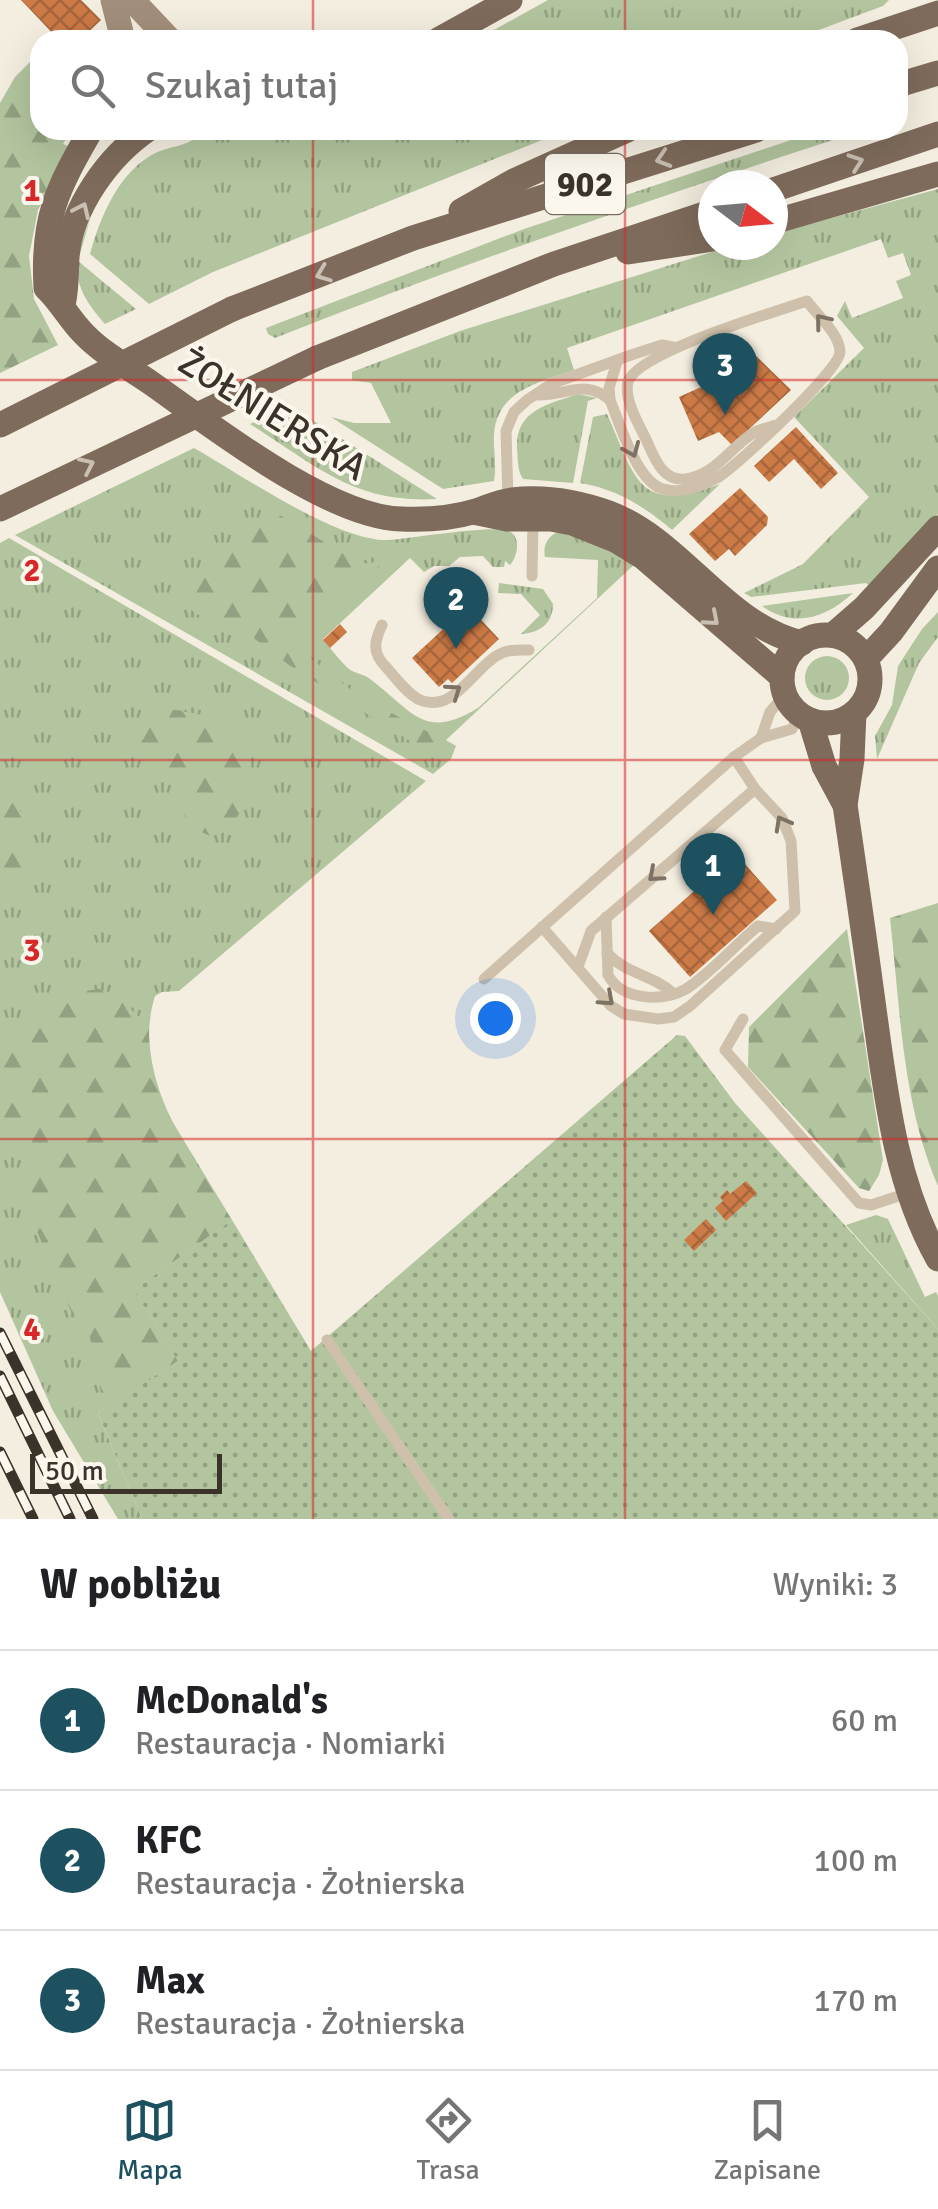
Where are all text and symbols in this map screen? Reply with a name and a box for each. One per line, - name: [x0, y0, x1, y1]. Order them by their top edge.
- search box: [30, 30, 908, 140]
- icon: search: [65, 58, 120, 113]
- text: Szukaj tutaj: [145, 62, 338, 109]
- one-way arrow: [655, 148, 672, 168]
- road number: 902: [545, 154, 625, 214]
- one-way arrow: [846, 154, 863, 174]
- north arrow: [698, 170, 788, 260]
- text: 1: [23, 171, 41, 210]
- one-way arrow: [69, 202, 89, 220]
- one-way arrow: [315, 262, 332, 282]
- one-way arrow: [816, 314, 834, 332]
- pin: 3: [692, 332, 758, 415]
- street label: ŻOŁNIERSKA: [170, 338, 376, 491]
- one-way arrow: [620, 440, 640, 458]
- one-way arrow: [77, 457, 95, 477]
- text: 2: [23, 551, 41, 590]
- pin: 2: [424, 566, 488, 649]
- one-way arrow: [700, 607, 719, 625]
- one-way arrow: [443, 685, 461, 704]
- one-way arrow: [774, 816, 794, 834]
- pin: 1: [680, 832, 746, 915]
- one-way arrow: [648, 863, 666, 881]
- text: 3: [23, 931, 41, 970]
- one-way arrow: [595, 988, 614, 1006]
- your location: [470, 993, 521, 1044]
- text: 4: [23, 1310, 41, 1349]
- scale bar: [30, 1449, 222, 1494]
- text: 50 m: [45, 1454, 104, 1488]
- text: W pobliżu: [40, 1559, 221, 1610]
- text: Wyniki: 3: [772, 1565, 898, 1604]
- text: McDonald's: [135, 1677, 328, 1724]
- text: 1: [64, 1701, 81, 1740]
- text: 60 m: [831, 1701, 898, 1740]
- text: Restauracja · Nomiarki: [135, 1724, 446, 1763]
- text: KFC: [135, 1817, 202, 1864]
- text: 2: [64, 1841, 81, 1880]
- text: 100 m: [814, 1841, 898, 1880]
- text: Restauracja · Żołnierska: [135, 1864, 465, 1903]
- text: Max: [135, 1957, 204, 2004]
- text: 3: [64, 1981, 81, 2020]
- text: 170 m: [814, 1981, 898, 2020]
- text: Restauracja · Żołnierska: [135, 2004, 465, 2043]
- tab: Mapa: [117, 2093, 183, 2187]
- tab: Trasa: [416, 2093, 480, 2187]
- tab: Zapisane: [713, 2093, 821, 2187]

